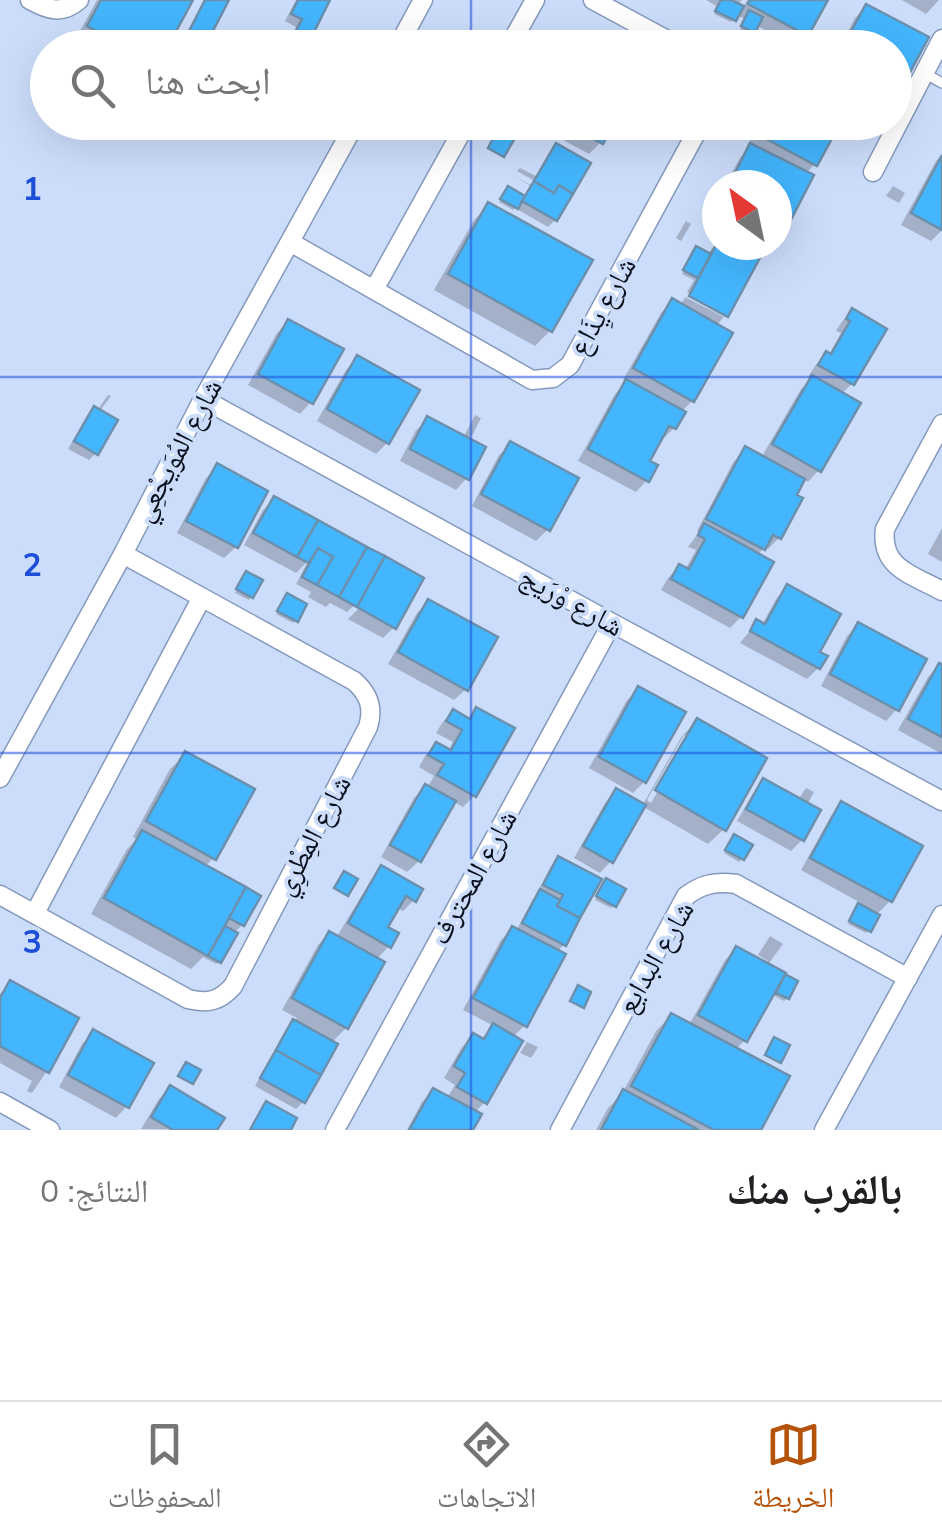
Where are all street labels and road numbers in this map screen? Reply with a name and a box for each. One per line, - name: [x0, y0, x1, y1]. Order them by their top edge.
- street label: شارع يِذَاع: [560, 250, 646, 363]
- street label: شارع المُوَيجْعِي: [124, 372, 234, 530]
- street label: شارع وْرَيج: [514, 558, 630, 644]
- street label: شارع المِطْرِي: [265, 769, 363, 904]
- street label: شارع المحترف: [421, 803, 525, 951]
- street label: شارع البدايع: [608, 894, 702, 1020]

